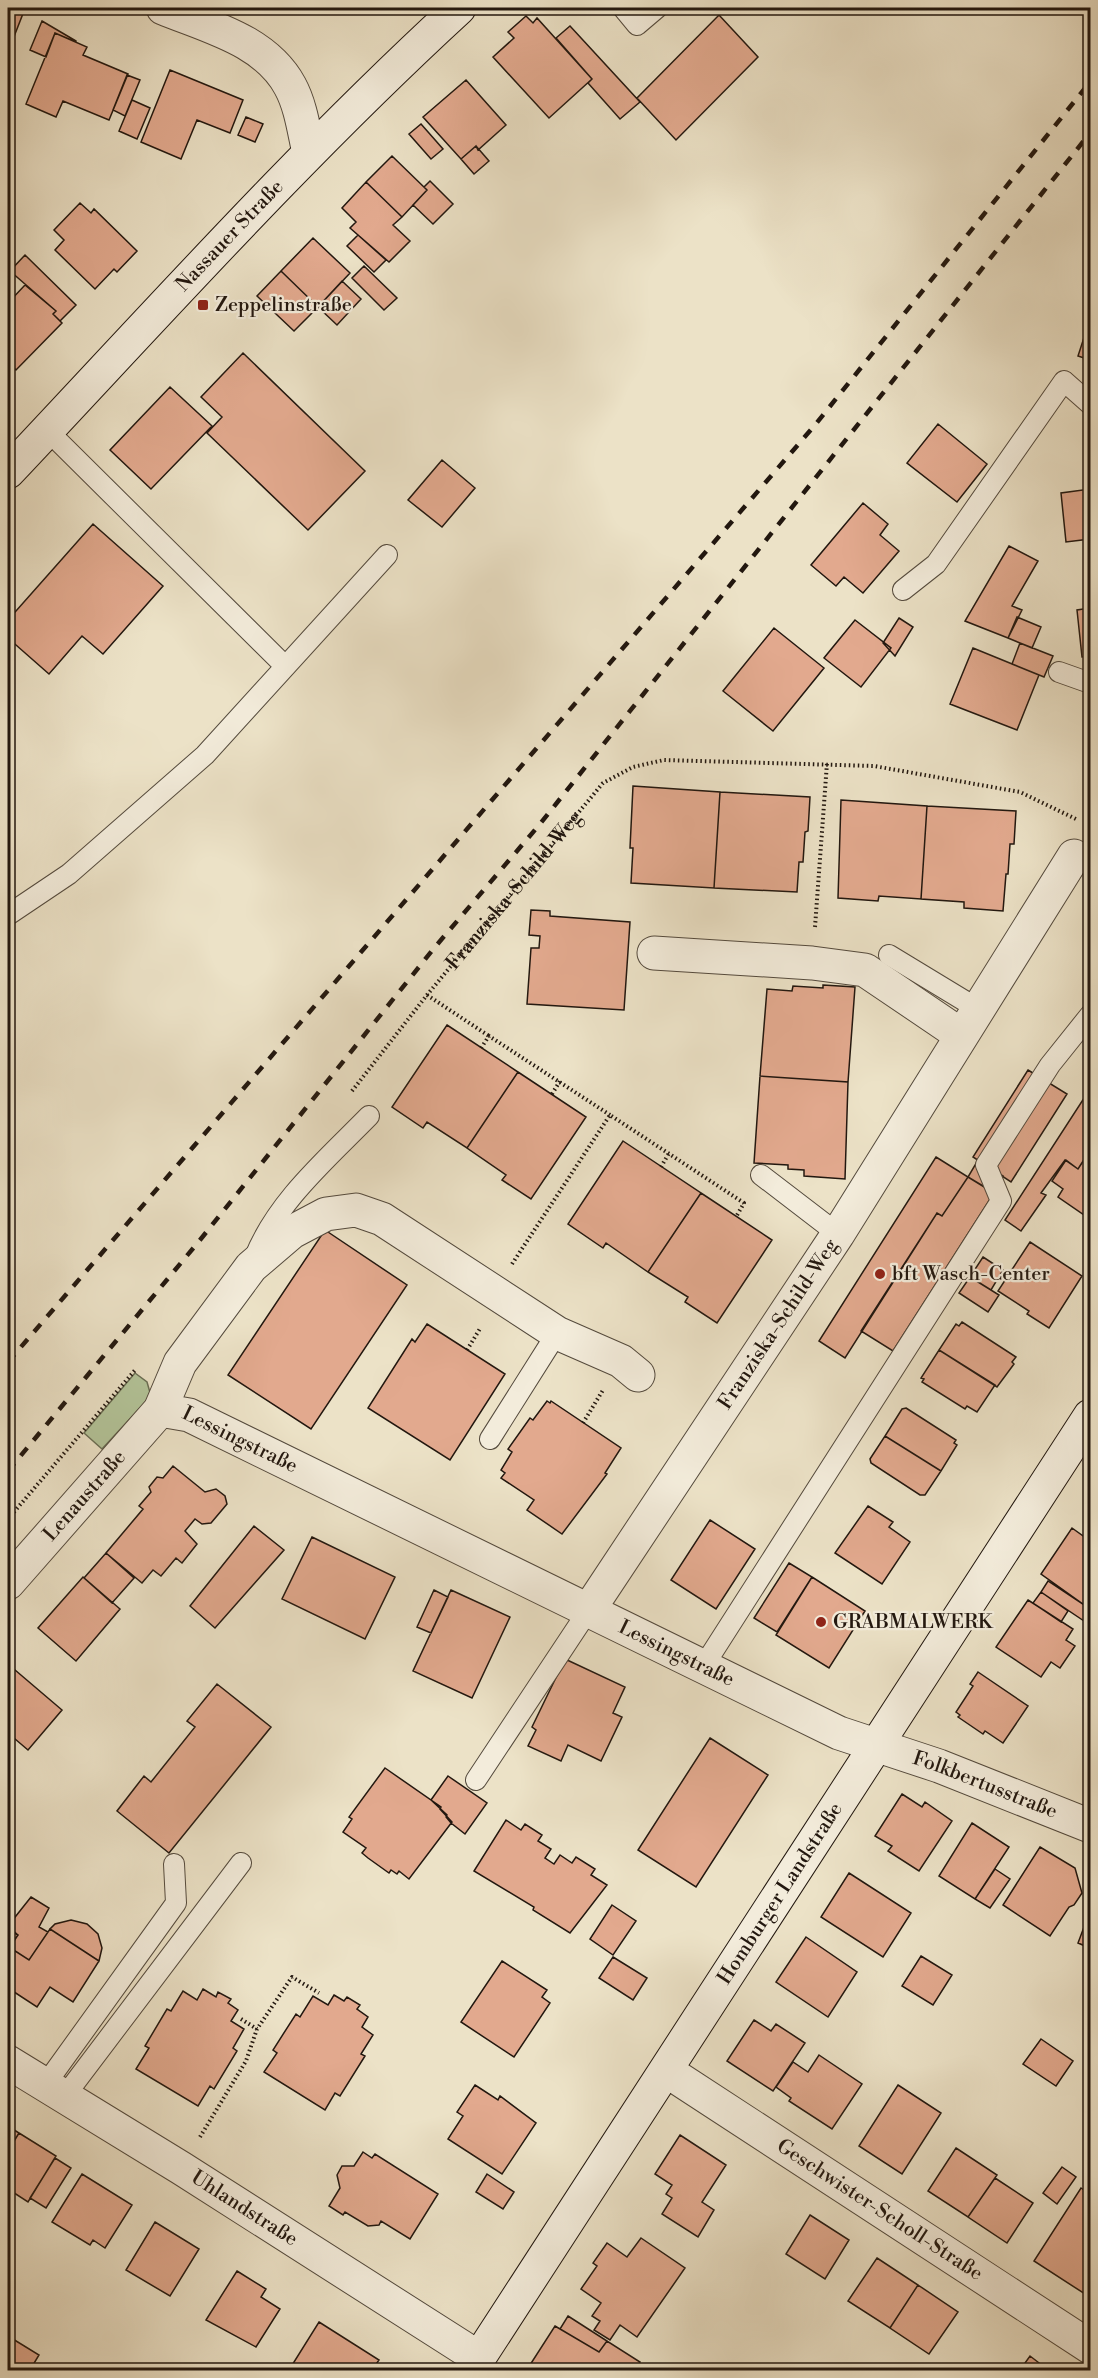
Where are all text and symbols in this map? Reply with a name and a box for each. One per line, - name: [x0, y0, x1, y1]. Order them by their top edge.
- street label: Nassauer Straße: [171, 175, 289, 297]
- place label: Zeppelinstraße: [215, 293, 352, 318]
- marker: Zeppelinstraße: [196, 298, 210, 312]
- street label: Franziska-Schild-Weg: [441, 805, 588, 975]
- street label: Franziska-Schild-Weg: [713, 1234, 844, 1414]
- place label: bft Wasch-Center: [892, 1262, 1050, 1287]
- marker: bft Wasch-Center: [873, 1267, 887, 1281]
- street label: Lessingstraße: [178, 1401, 302, 1479]
- street label: Lenaustraße: [38, 1445, 131, 1546]
- place label: GRABMALWERK: [833, 1610, 994, 1635]
- street label: Lessingstraße: [614, 1615, 738, 1692]
- marker: GRABMALWERK: [814, 1615, 828, 1629]
- street label: Folkbertusstraße: [909, 1746, 1061, 1824]
- street label: Homburger Landstraße: [712, 1798, 848, 1989]
- street label: Geschwister-Scholl-Straße: [772, 2133, 988, 2286]
- street label: Uhlandstraße: [186, 2165, 303, 2252]

